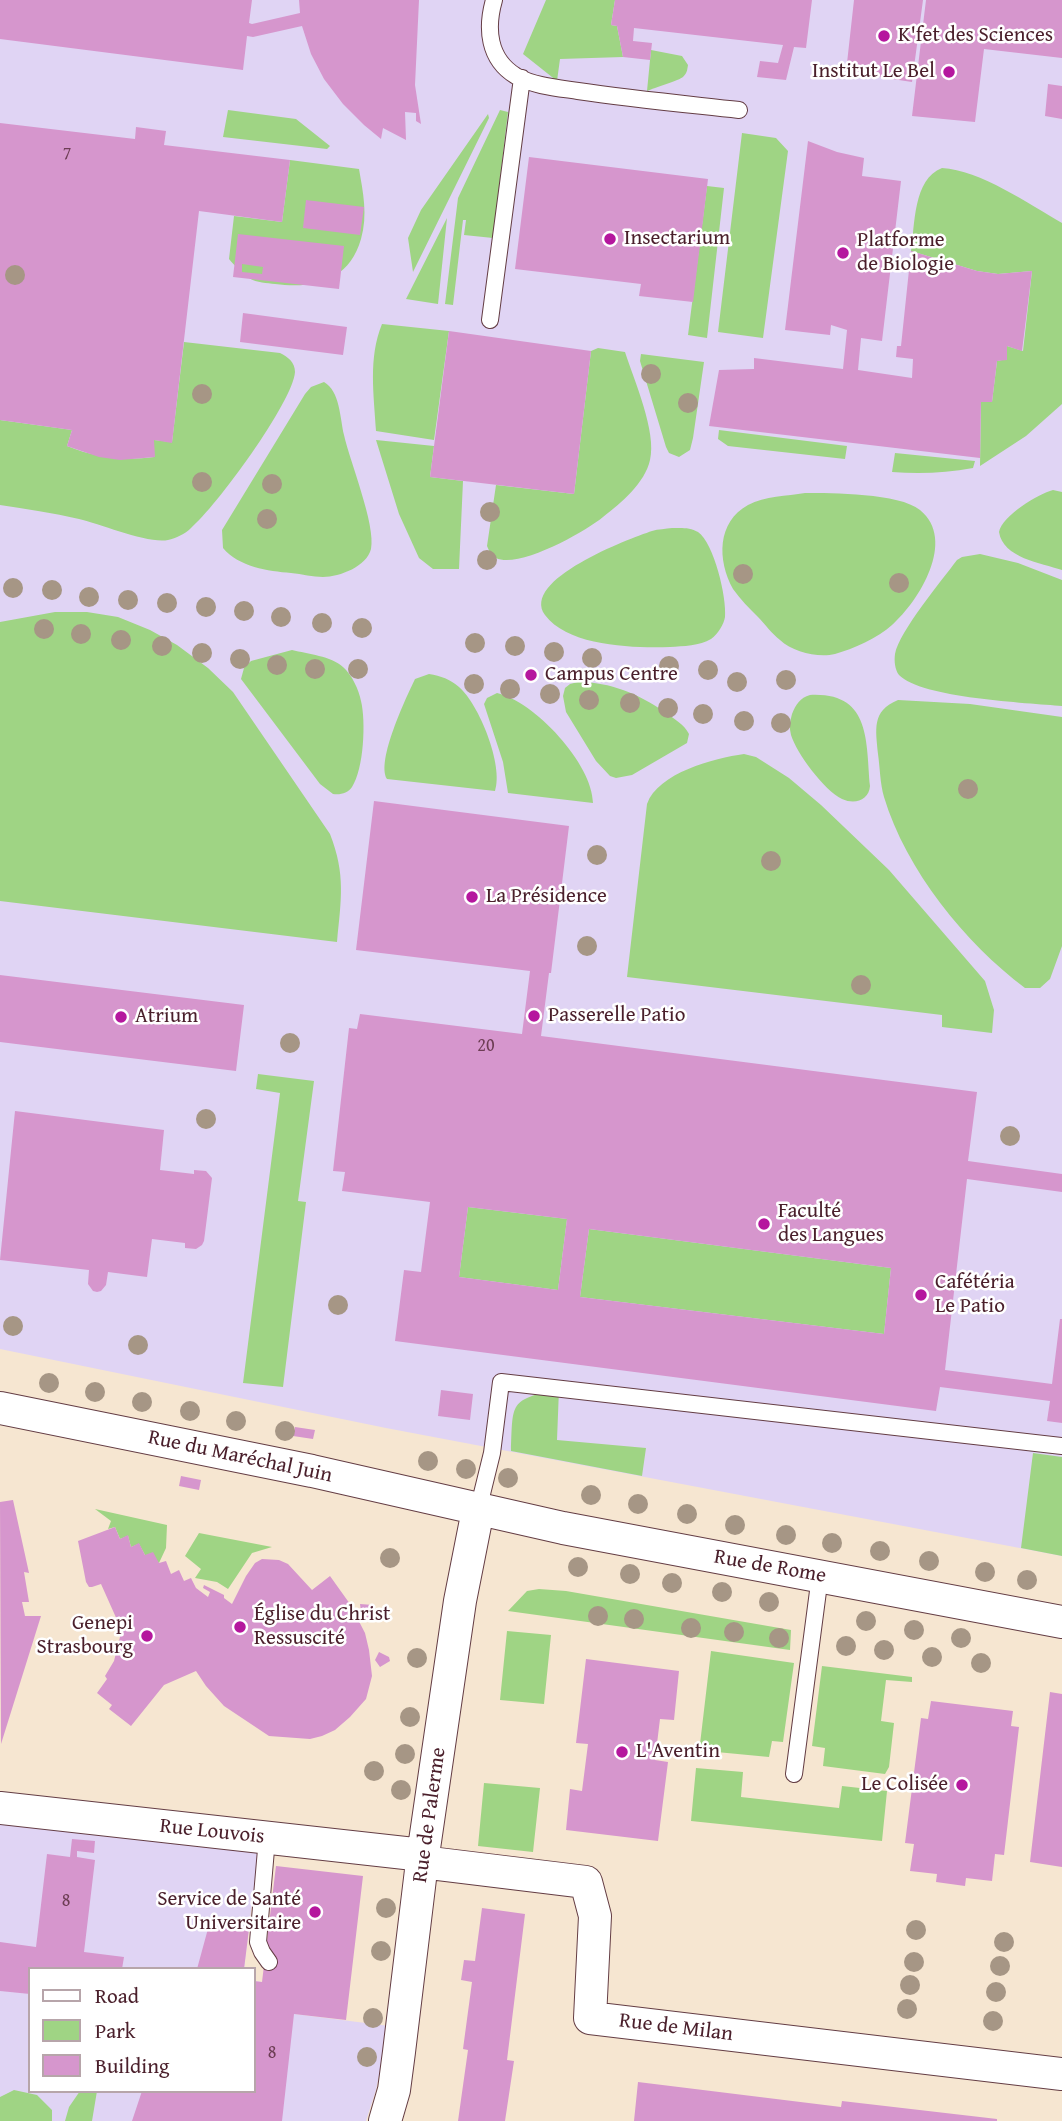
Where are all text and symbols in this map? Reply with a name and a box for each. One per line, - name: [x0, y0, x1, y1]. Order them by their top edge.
- place label: K'fet des Sciences: [898, 23, 1053, 49]
- marker: K'fet des Sciences: [876, 28, 892, 44]
- place label: Institut Le Bel: [812, 59, 935, 85]
- marker: Institut Le Bel: [941, 64, 957, 80]
- house number: 7: [63, 143, 71, 165]
- place label: Insectarium: [624, 226, 730, 252]
- place label: Platforme de Biologie: [857, 228, 954, 278]
- marker: Insectarium: [602, 231, 618, 247]
- marker: Platforme de Biologie: [835, 245, 851, 261]
- place label: Campus Centre: [545, 662, 678, 688]
- marker: Campus Centre: [523, 667, 539, 683]
- place label: La Présidence: [486, 884, 607, 910]
- marker: La Présidence: [464, 889, 480, 905]
- place label: Passerelle Patio: [548, 1003, 685, 1029]
- place label: Atrium: [135, 1004, 198, 1030]
- marker: Passerelle Patio: [526, 1008, 542, 1024]
- marker: Atrium: [113, 1009, 129, 1025]
- house number: 20: [477, 1035, 495, 1057]
- place label: Faculté des Langues: [778, 1199, 884, 1249]
- marker: Faculté des Langues: [756, 1216, 772, 1232]
- place label: Cafétéria Le Patio: [935, 1270, 1015, 1320]
- marker: Cafétéria Le Patio: [913, 1287, 929, 1303]
- street label: Rue du Maréchal Juin: [146, 1425, 334, 1489]
- street label: Rue de Rome: [712, 1545, 828, 1589]
- place label: Église du Christ Ressuscité: [254, 1602, 390, 1652]
- place label: Genepi Strasbourg: [37, 1611, 133, 1661]
- marker: Église du Christ Ressuscité: [232, 1619, 248, 1635]
- marker: Genepi Strasbourg: [139, 1628, 155, 1644]
- place label: L'Aventin: [636, 1739, 720, 1765]
- marker: L'Aventin: [614, 1744, 630, 1760]
- street label: Rue de Palerme: [408, 1746, 452, 1884]
- place label: Le Colisée: [861, 1772, 948, 1798]
- marker: Le Colisée: [954, 1777, 970, 1793]
- street label: Rue Louvois: [158, 1814, 266, 1850]
- place label: Service de Santé Universitaire: [157, 1887, 301, 1937]
- house number: 8: [62, 1890, 70, 1912]
- marker: Service de Santé Universitaire: [307, 1904, 323, 1920]
- legend: [28, 1967, 256, 2093]
- text: Road: [95, 1980, 139, 2011]
- street label: Rue de Milan: [618, 2009, 734, 2047]
- text: Park: [95, 2015, 136, 2046]
- house number: 8: [268, 2042, 276, 2064]
- text: Building: [95, 2050, 169, 2081]

